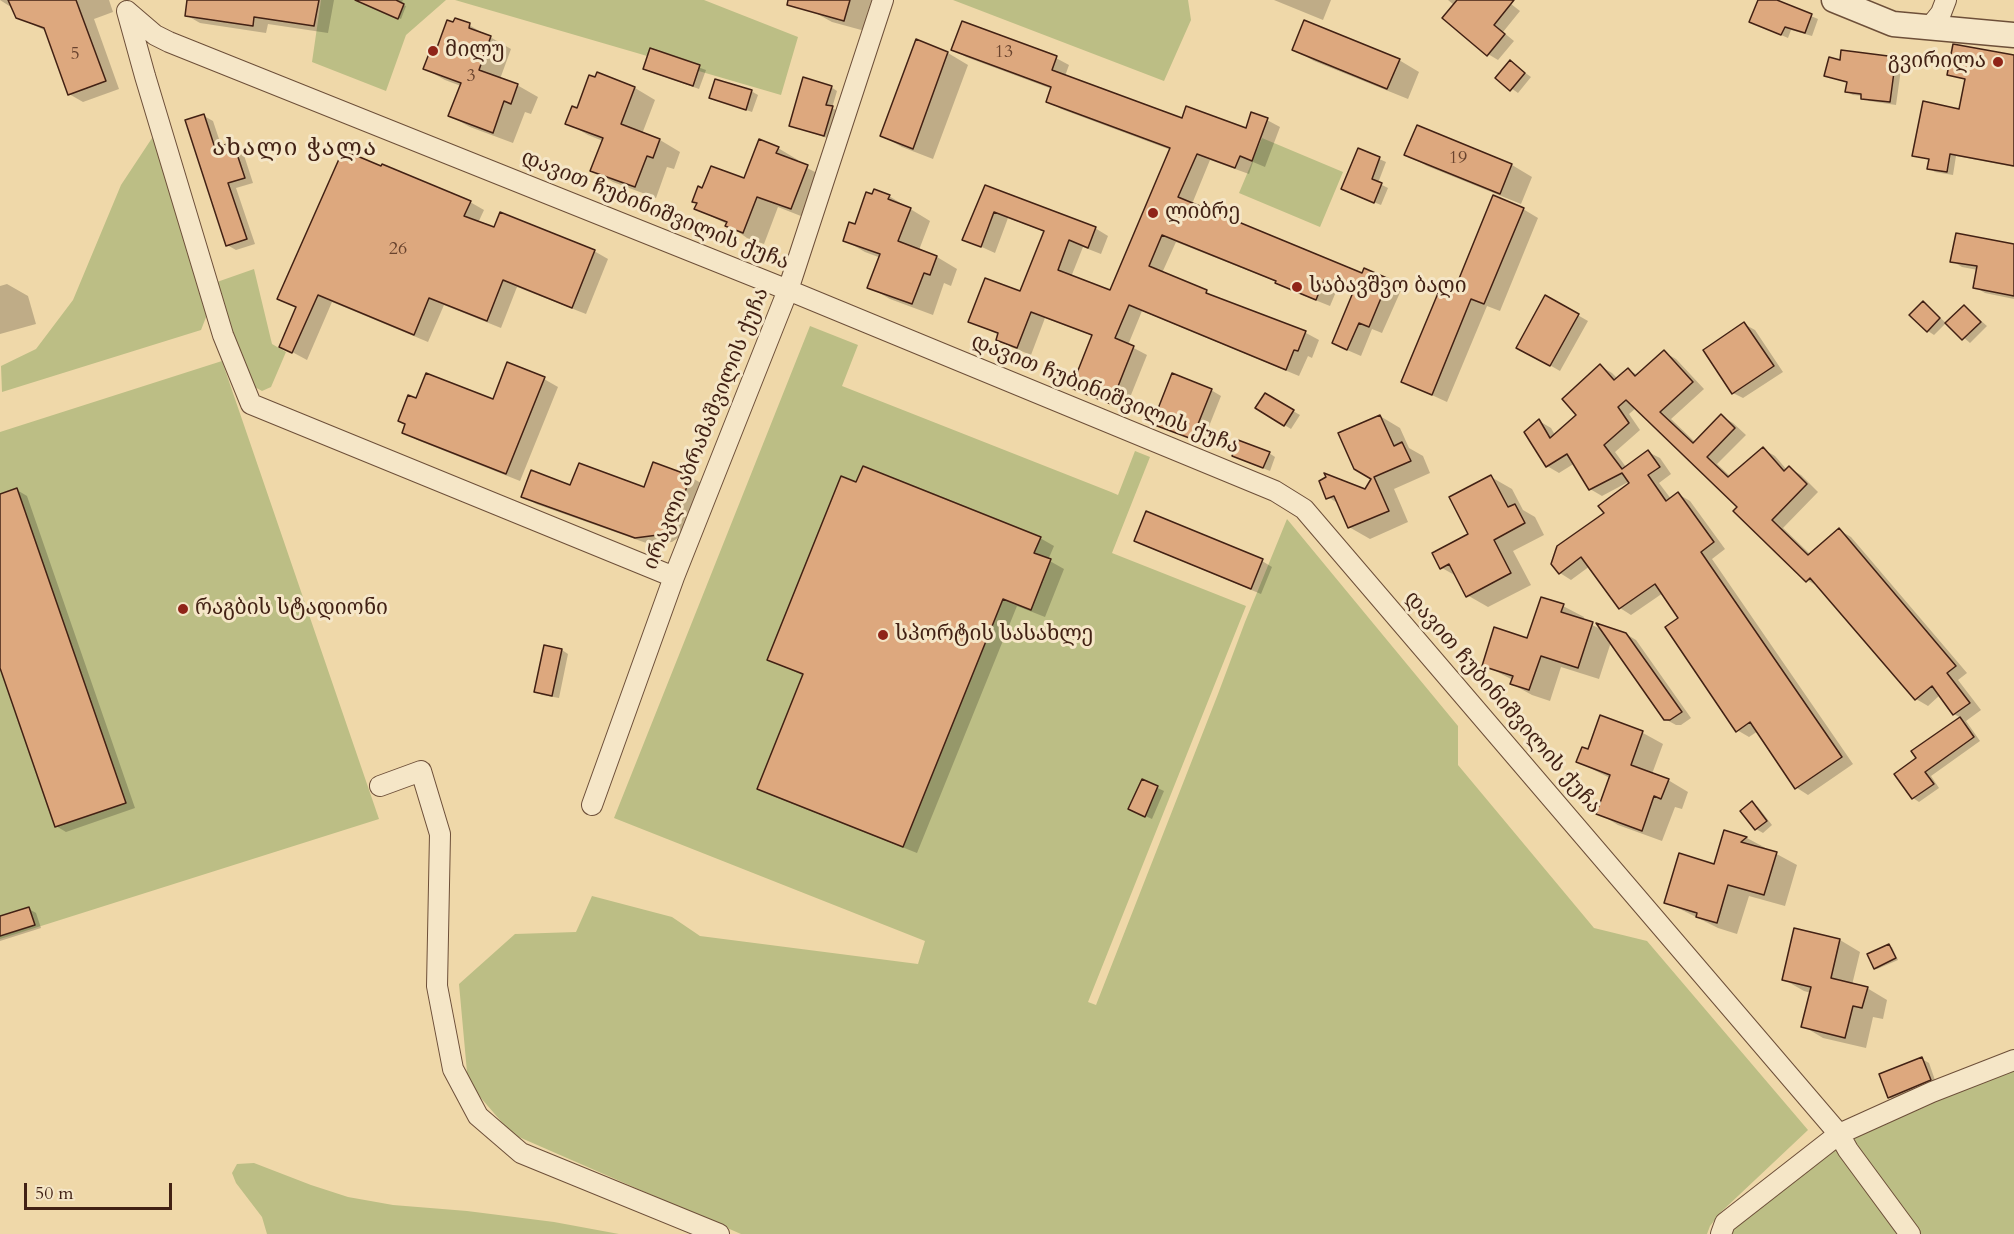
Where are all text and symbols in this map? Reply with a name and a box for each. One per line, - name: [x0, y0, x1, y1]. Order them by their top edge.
- place label: მილუ: [445, 38, 505, 64]
- house number: 13: [995, 42, 1013, 64]
- house number: 5: [70, 44, 80, 66]
- marker: მილუ: [426, 44, 440, 58]
- place label: გვირილა: [1888, 49, 1986, 75]
- marker: გვირილა: [1991, 55, 2005, 69]
- house number: 3: [466, 66, 476, 88]
- district label: ახალი ჭალა: [212, 135, 378, 163]
- street label: დავით ჩუბინიშვილის ქუჩა: [517, 146, 793, 276]
- house number: 19: [1449, 148, 1467, 170]
- place label: ლიბრე: [1165, 200, 1240, 226]
- marker: ლიბრე: [1146, 206, 1160, 220]
- house number: 26: [389, 239, 407, 261]
- place label: საბავშვო ბაღი: [1309, 274, 1467, 300]
- marker: საბავშვო ბაღი: [1290, 280, 1304, 294]
- street label: ირაკლი აბრამაშვილის ქუჩა: [639, 284, 775, 574]
- street label: დავით ჩუბინიშვილის ქუჩა: [967, 330, 1243, 460]
- street label: დავით ჩუბინიშვილის ქუჩა: [1398, 587, 1606, 819]
- place label: რაგბის სტადიონი: [195, 596, 388, 622]
- marker: რაგბის სტადიონი: [176, 602, 190, 616]
- place label: სპორტის სასახლე: [895, 622, 1093, 648]
- marker: სპორტის სასახლე: [876, 628, 890, 642]
- scale bar: [27, 1171, 176, 1209]
- text: 50 m: [35, 1181, 74, 1206]

